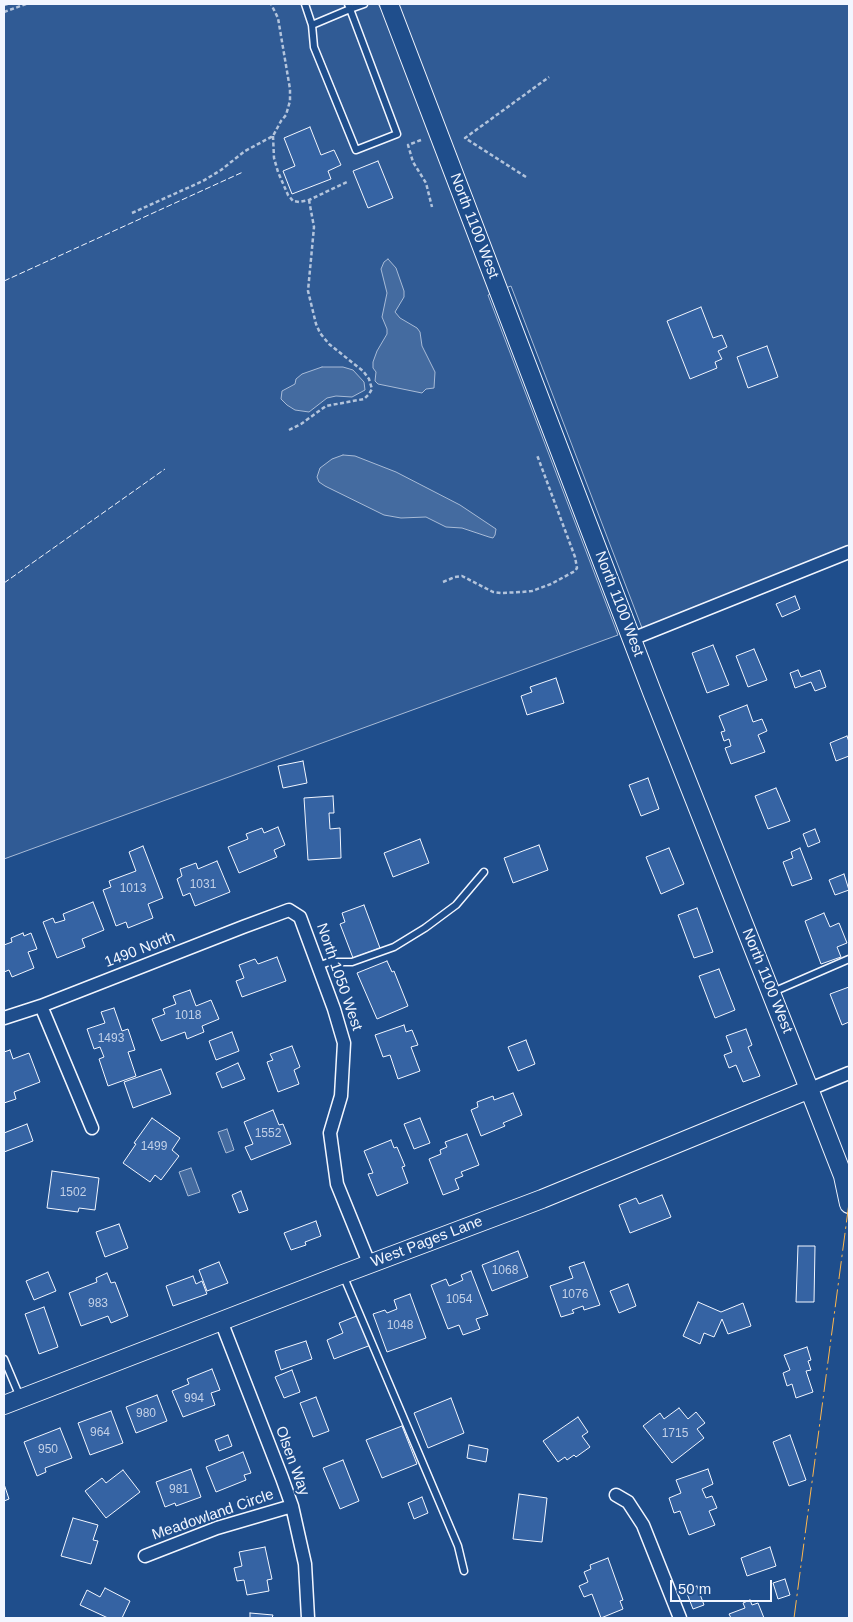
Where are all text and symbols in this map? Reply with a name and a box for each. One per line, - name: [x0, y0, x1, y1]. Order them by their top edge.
- street label: North 1100 West: [446, 171, 502, 281]
- street label: North 1100 West: [591, 549, 647, 659]
- house number: 1031: [190, 878, 216, 892]
- house number: 1013: [120, 882, 146, 896]
- street label: North 1050 West: [312, 921, 366, 1033]
- street label: North 1100 West: [738, 926, 796, 1036]
- street label: 1490 North: [102, 928, 178, 972]
- house number: 1018: [175, 1009, 201, 1023]
- house number: 1493: [98, 1032, 124, 1046]
- house number: 1552: [255, 1127, 281, 1141]
- house number: 1499: [141, 1140, 167, 1154]
- house number: 1502: [60, 1186, 86, 1200]
- street label: West Pages Lane: [369, 1212, 485, 1272]
- house number: 1068: [492, 1264, 518, 1278]
- house number: 1076: [562, 1288, 588, 1302]
- house number: 1054: [446, 1293, 472, 1307]
- house number: 983: [88, 1297, 108, 1311]
- house number: 1048: [387, 1319, 413, 1333]
- house number: 994: [184, 1392, 204, 1406]
- house number: 980: [136, 1407, 156, 1421]
- street label: Olsen Way: [271, 1424, 313, 1498]
- house number: 964: [90, 1426, 110, 1440]
- house number: 1715: [662, 1427, 688, 1441]
- house number: 950: [38, 1443, 58, 1457]
- house number: 981: [169, 1483, 189, 1497]
- street label: Meadowland Circle: [150, 1486, 276, 1544]
- scale bar: [673, 1570, 776, 1602]
- text: 50 m: [678, 1580, 711, 1597]

